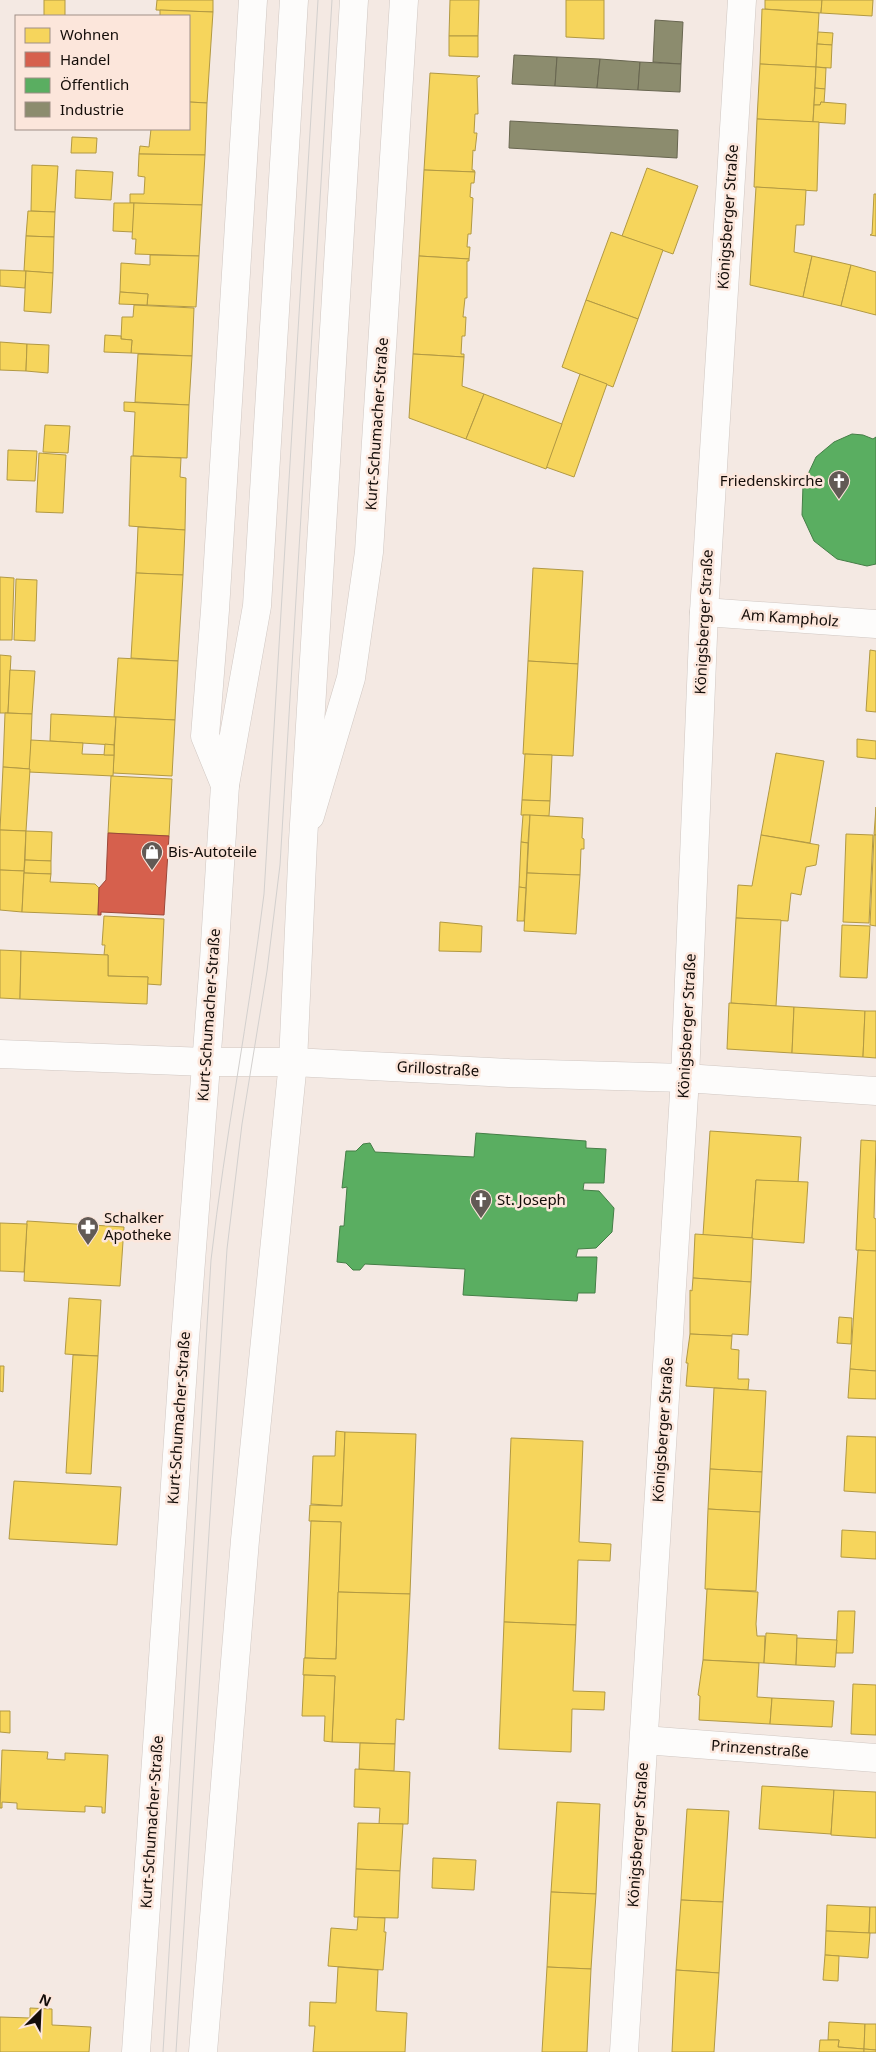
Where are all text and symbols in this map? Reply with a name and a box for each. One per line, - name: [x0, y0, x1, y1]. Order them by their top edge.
- legend: [15, 15, 190, 130]
- text: Wohnen: [60, 24, 119, 44]
- text: Handel: [60, 49, 110, 69]
- text: Öffentlich: [60, 74, 129, 94]
- text: Industrie: [60, 99, 124, 119]
- street label: Königsberger Straße: [712, 144, 742, 290]
- street label: Kurt-Schumacher-Straße: [360, 337, 392, 511]
- church icon: Friedenskirche: [827, 469, 851, 500]
- place label: Friedenskirche: [720, 470, 823, 490]
- street label: Königsberger Straße: [689, 549, 717, 695]
- street label: Am Kampholz: [741, 604, 840, 630]
- shop icon: Bis-Autoteile: [140, 840, 164, 871]
- place label: Bis-Autoteile: [168, 841, 257, 861]
- street label: Kurt-Schumacher-Straße: [192, 928, 224, 1102]
- street label: Königsberger Straße: [672, 953, 700, 1099]
- street label: Grillostraße: [396, 1056, 480, 1080]
- church icon: St. Joseph: [469, 1188, 493, 1219]
- place label: St. Joseph: [497, 1189, 566, 1209]
- place label: Schalker Apotheke: [104, 1207, 172, 1244]
- pharmacy icon: Schalker Apotheke: [76, 1215, 100, 1246]
- street label: Kurt-Schumacher-Straße: [162, 1331, 194, 1505]
- street label: Königsberger Straße: [647, 1357, 677, 1503]
- street label: Kurt-Schumacher-Straße: [135, 1735, 167, 1909]
- street label: Prinzenstraße: [710, 1735, 810, 1761]
- street label: Königsberger Straße: [622, 1762, 652, 1908]
- north arrow: [15, 1987, 65, 2037]
- text: N: [36, 1989, 55, 2011]

